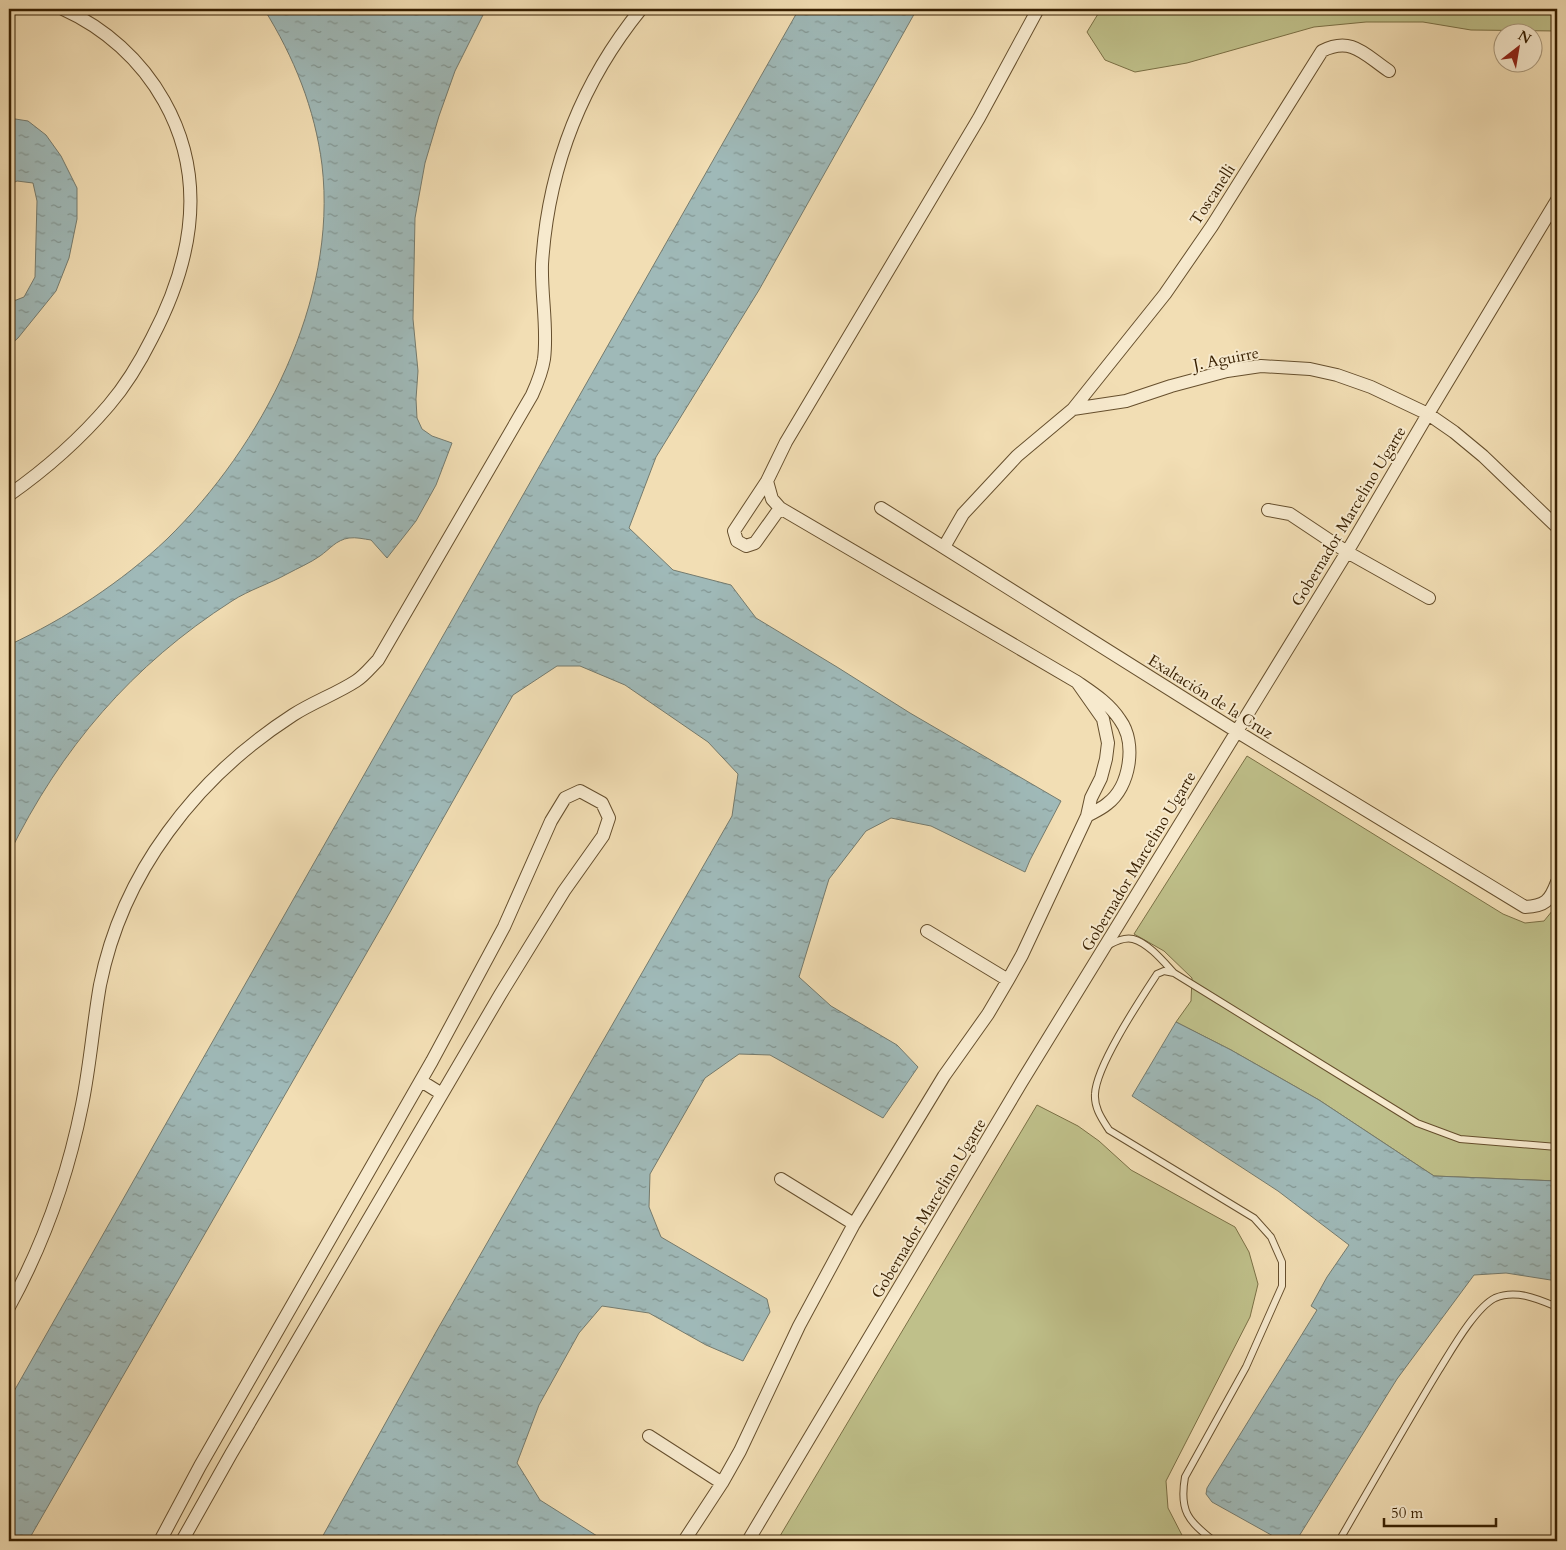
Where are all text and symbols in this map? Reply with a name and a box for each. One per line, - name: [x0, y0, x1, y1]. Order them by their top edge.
- north arrow: [1494, 22, 1544, 72]
- text: N: [1514, 26, 1535, 49]
- street label: Toscanelli: [1185, 159, 1241, 229]
- street label: J. Aguirre: [1190, 342, 1261, 376]
- street label: Gobernador Marcelino Ugarte: [1286, 422, 1411, 611]
- street label: Exaltación de la Cruz: [1144, 649, 1277, 744]
- street label: Gobernador Marcelino Ugarte: [1076, 767, 1201, 956]
- street label: Gobernador Marcelino Ugarte: [866, 1114, 991, 1303]
- scale bar: [1384, 1495, 1496, 1527]
- text: 50 m: [1391, 1503, 1423, 1523]

